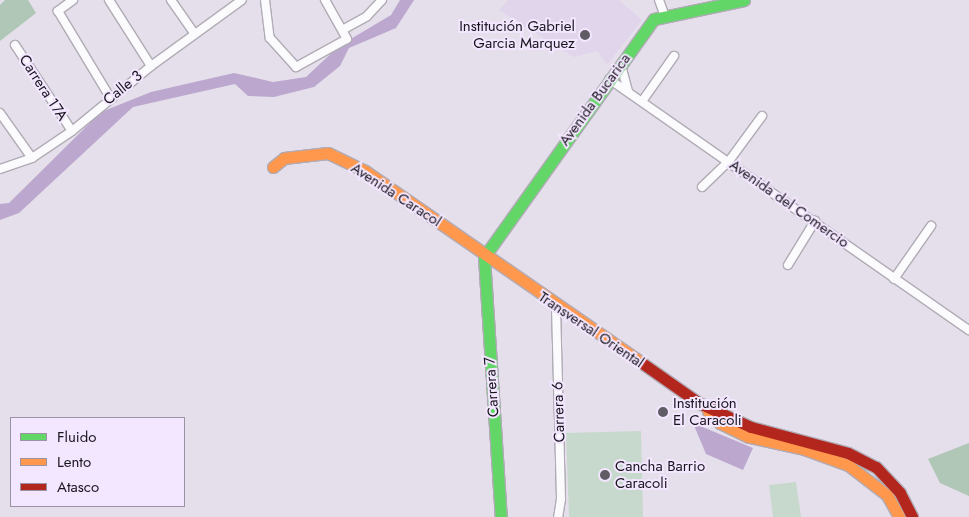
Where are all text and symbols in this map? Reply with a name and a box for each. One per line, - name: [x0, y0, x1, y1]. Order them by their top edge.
- place label: Institución Gabriel Garcia Marquez: [459, 17, 575, 52]
- marker: Institución Gabriel Garcia Marquez: [579, 29, 591, 41]
- street label: Avenida Bucarica: [556, 50, 634, 150]
- street label: Carrera 17A: [15, 52, 71, 124]
- street label: Calle 3: [100, 67, 146, 109]
- street label: Avenida del Comercio: [726, 156, 852, 252]
- street label: Avenida Caracol: [348, 159, 444, 231]
- street label: Transversal Oriental: [535, 288, 647, 372]
- street label: Carrera 7: [481, 356, 503, 418]
- street label: Carrera 6: [549, 381, 569, 443]
- place label: Institución El Caracoli: [673, 394, 742, 429]
- marker: Institución El Caracoli: [657, 406, 669, 418]
- legend: [10, 417, 185, 507]
- text: Fluido: [57, 426, 96, 448]
- text: Lento: [57, 451, 91, 473]
- place label: Cancha Barrio Caracoli: [615, 457, 705, 492]
- marker: Cancha Barrio Caracoli: [599, 469, 611, 481]
- text: Atasco: [57, 476, 99, 498]

